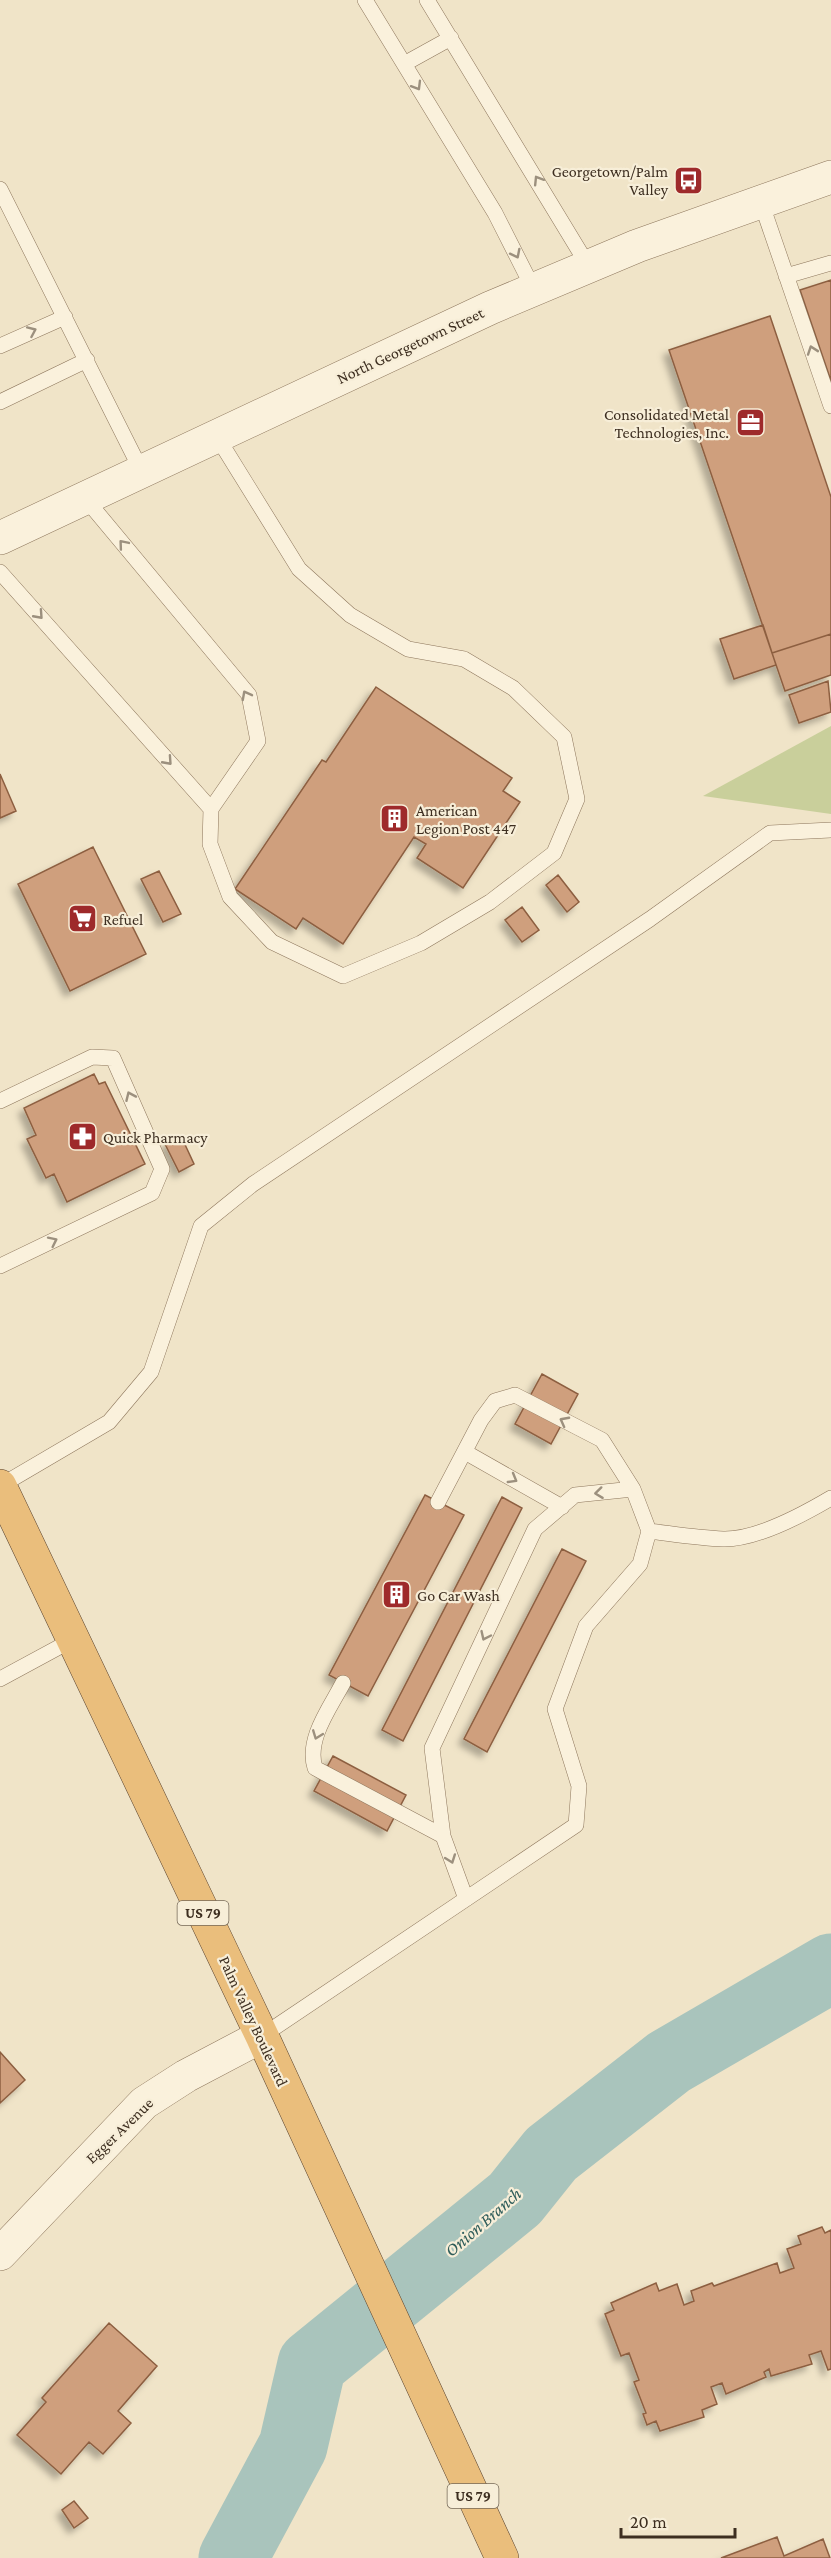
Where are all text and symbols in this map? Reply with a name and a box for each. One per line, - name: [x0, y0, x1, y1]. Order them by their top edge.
- one-way arrow: [410, 80, 422, 90]
- place label: Georgetown/Palm Valley: [552, 163, 669, 199]
- bus stop icon: Georgetown/Palm Valley: [673, 164, 705, 196]
- one-way arrow: [534, 176, 546, 186]
- one-way arrow: [508, 248, 520, 259]
- street label: North Georgetown Street: [334, 304, 487, 388]
- one-way arrow: [26, 326, 37, 338]
- one-way arrow: [807, 345, 819, 356]
- place label: Consolidated Metal Technologies, Inc.: [604, 406, 729, 442]
- office icon: Consolidated Metal Technologies, Inc.: [734, 407, 766, 439]
- one-way arrow: [119, 540, 130, 551]
- one-way arrow: [32, 608, 43, 619]
- one-way arrow: [242, 691, 253, 701]
- one-way arrow: [161, 754, 172, 765]
- place label: American Legion Post 447: [416, 802, 517, 838]
- building icon: American Legion Post 447: [379, 803, 411, 835]
- supermarket icon: Refuel: [66, 903, 98, 935]
- place label: Refuel: [103, 911, 143, 928]
- one-way arrow: [125, 1092, 137, 1103]
- pharmacy icon: Quick Pharmacy: [66, 1121, 98, 1153]
- place label: Quick Pharmacy: [103, 1129, 208, 1147]
- one-way arrow: [46, 1237, 57, 1248]
- one-way arrow: [560, 1417, 570, 1428]
- one-way arrow: [507, 1472, 517, 1484]
- one-way arrow: [595, 1486, 604, 1498]
- building icon: Go Car Wash: [380, 1579, 412, 1611]
- place label: Go Car Wash: [417, 1587, 500, 1604]
- one-way arrow: [480, 1630, 492, 1641]
- one-way arrow: [312, 1730, 325, 1740]
- one-way arrow: [444, 1853, 457, 1864]
- road number: US 79: [178, 1901, 228, 1925]
- street label: Palm Valley Boulevard: [215, 1953, 291, 2090]
- street label: Egger Avenue: [82, 2094, 157, 2167]
- water label: Onion Branch: [441, 2183, 525, 2261]
- road number: US 79: [448, 2484, 498, 2508]
- scale bar: [621, 2501, 735, 2539]
- text: 20 m: [630, 2512, 667, 2532]

